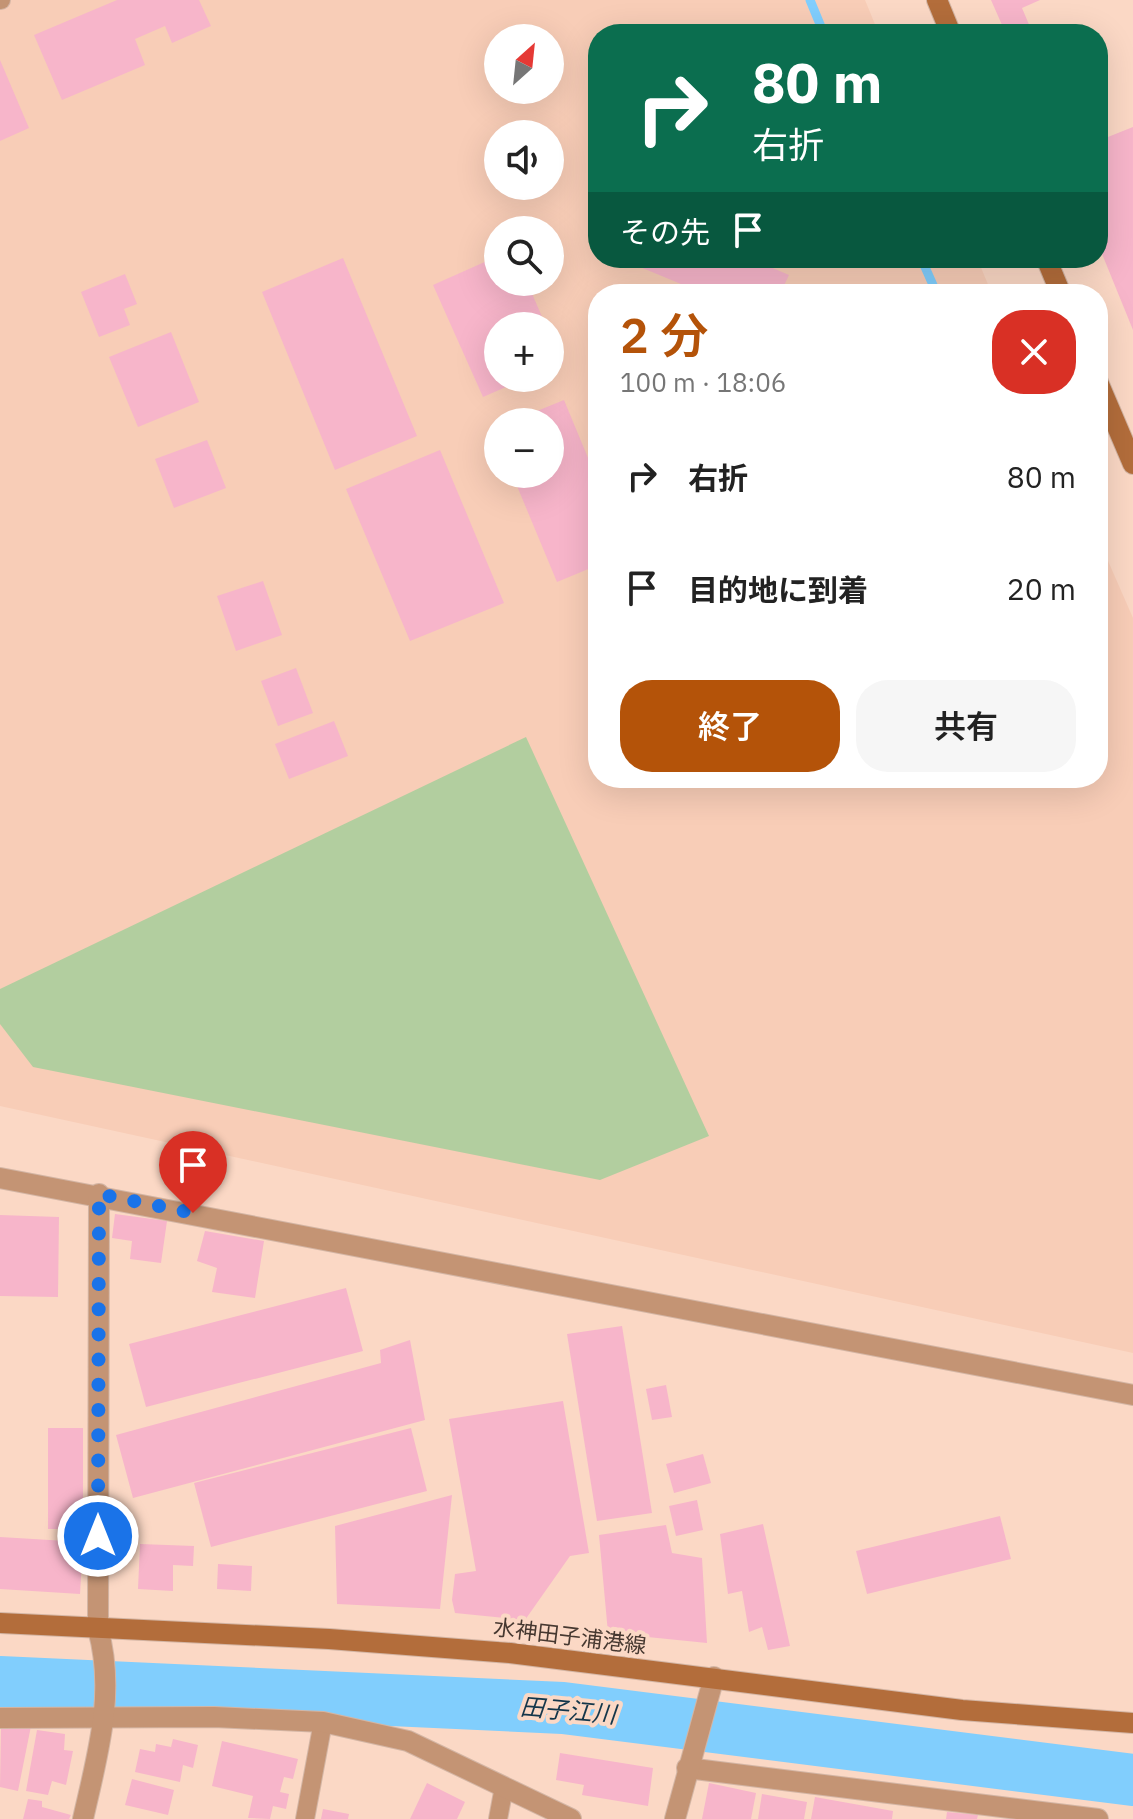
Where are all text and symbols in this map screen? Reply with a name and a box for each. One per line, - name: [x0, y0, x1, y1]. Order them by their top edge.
- north arrow: [484, 24, 564, 104]
- map controls: [484, 24, 564, 488]
- text: 80 m: [752, 46, 882, 118]
- icon: right: [620, 56, 724, 160]
- button: sound: [484, 120, 564, 200]
- text: 右折: [752, 121, 824, 168]
- icon: arrive: [726, 208, 770, 252]
- text: その先: [620, 212, 710, 251]
- button: search: [484, 216, 564, 296]
- text: 2 分: [620, 304, 708, 366]
- button: close: [992, 310, 1076, 394]
- button: +: [484, 312, 564, 392]
- text: 100 m · 18:06: [620, 365, 786, 399]
- button: −: [484, 408, 564, 488]
- icon: right: [620, 454, 664, 498]
- text: 80 m: [1007, 457, 1076, 496]
- text: 右折: [688, 458, 748, 497]
- icon: arrive: [620, 566, 664, 610]
- text: 20 m: [1007, 569, 1076, 608]
- text: 目的地に到着: [688, 570, 868, 609]
- button: 終了: [620, 680, 840, 772]
- button: 共有: [856, 680, 1076, 772]
- pin: [159, 1131, 227, 1213]
- icon: arrive: [171, 1143, 215, 1187]
- position arrow: [56, 1494, 140, 1578]
- street label: 水神田子浦港線: [492, 1612, 648, 1659]
- water label: 田子江川: [519, 1690, 620, 1730]

